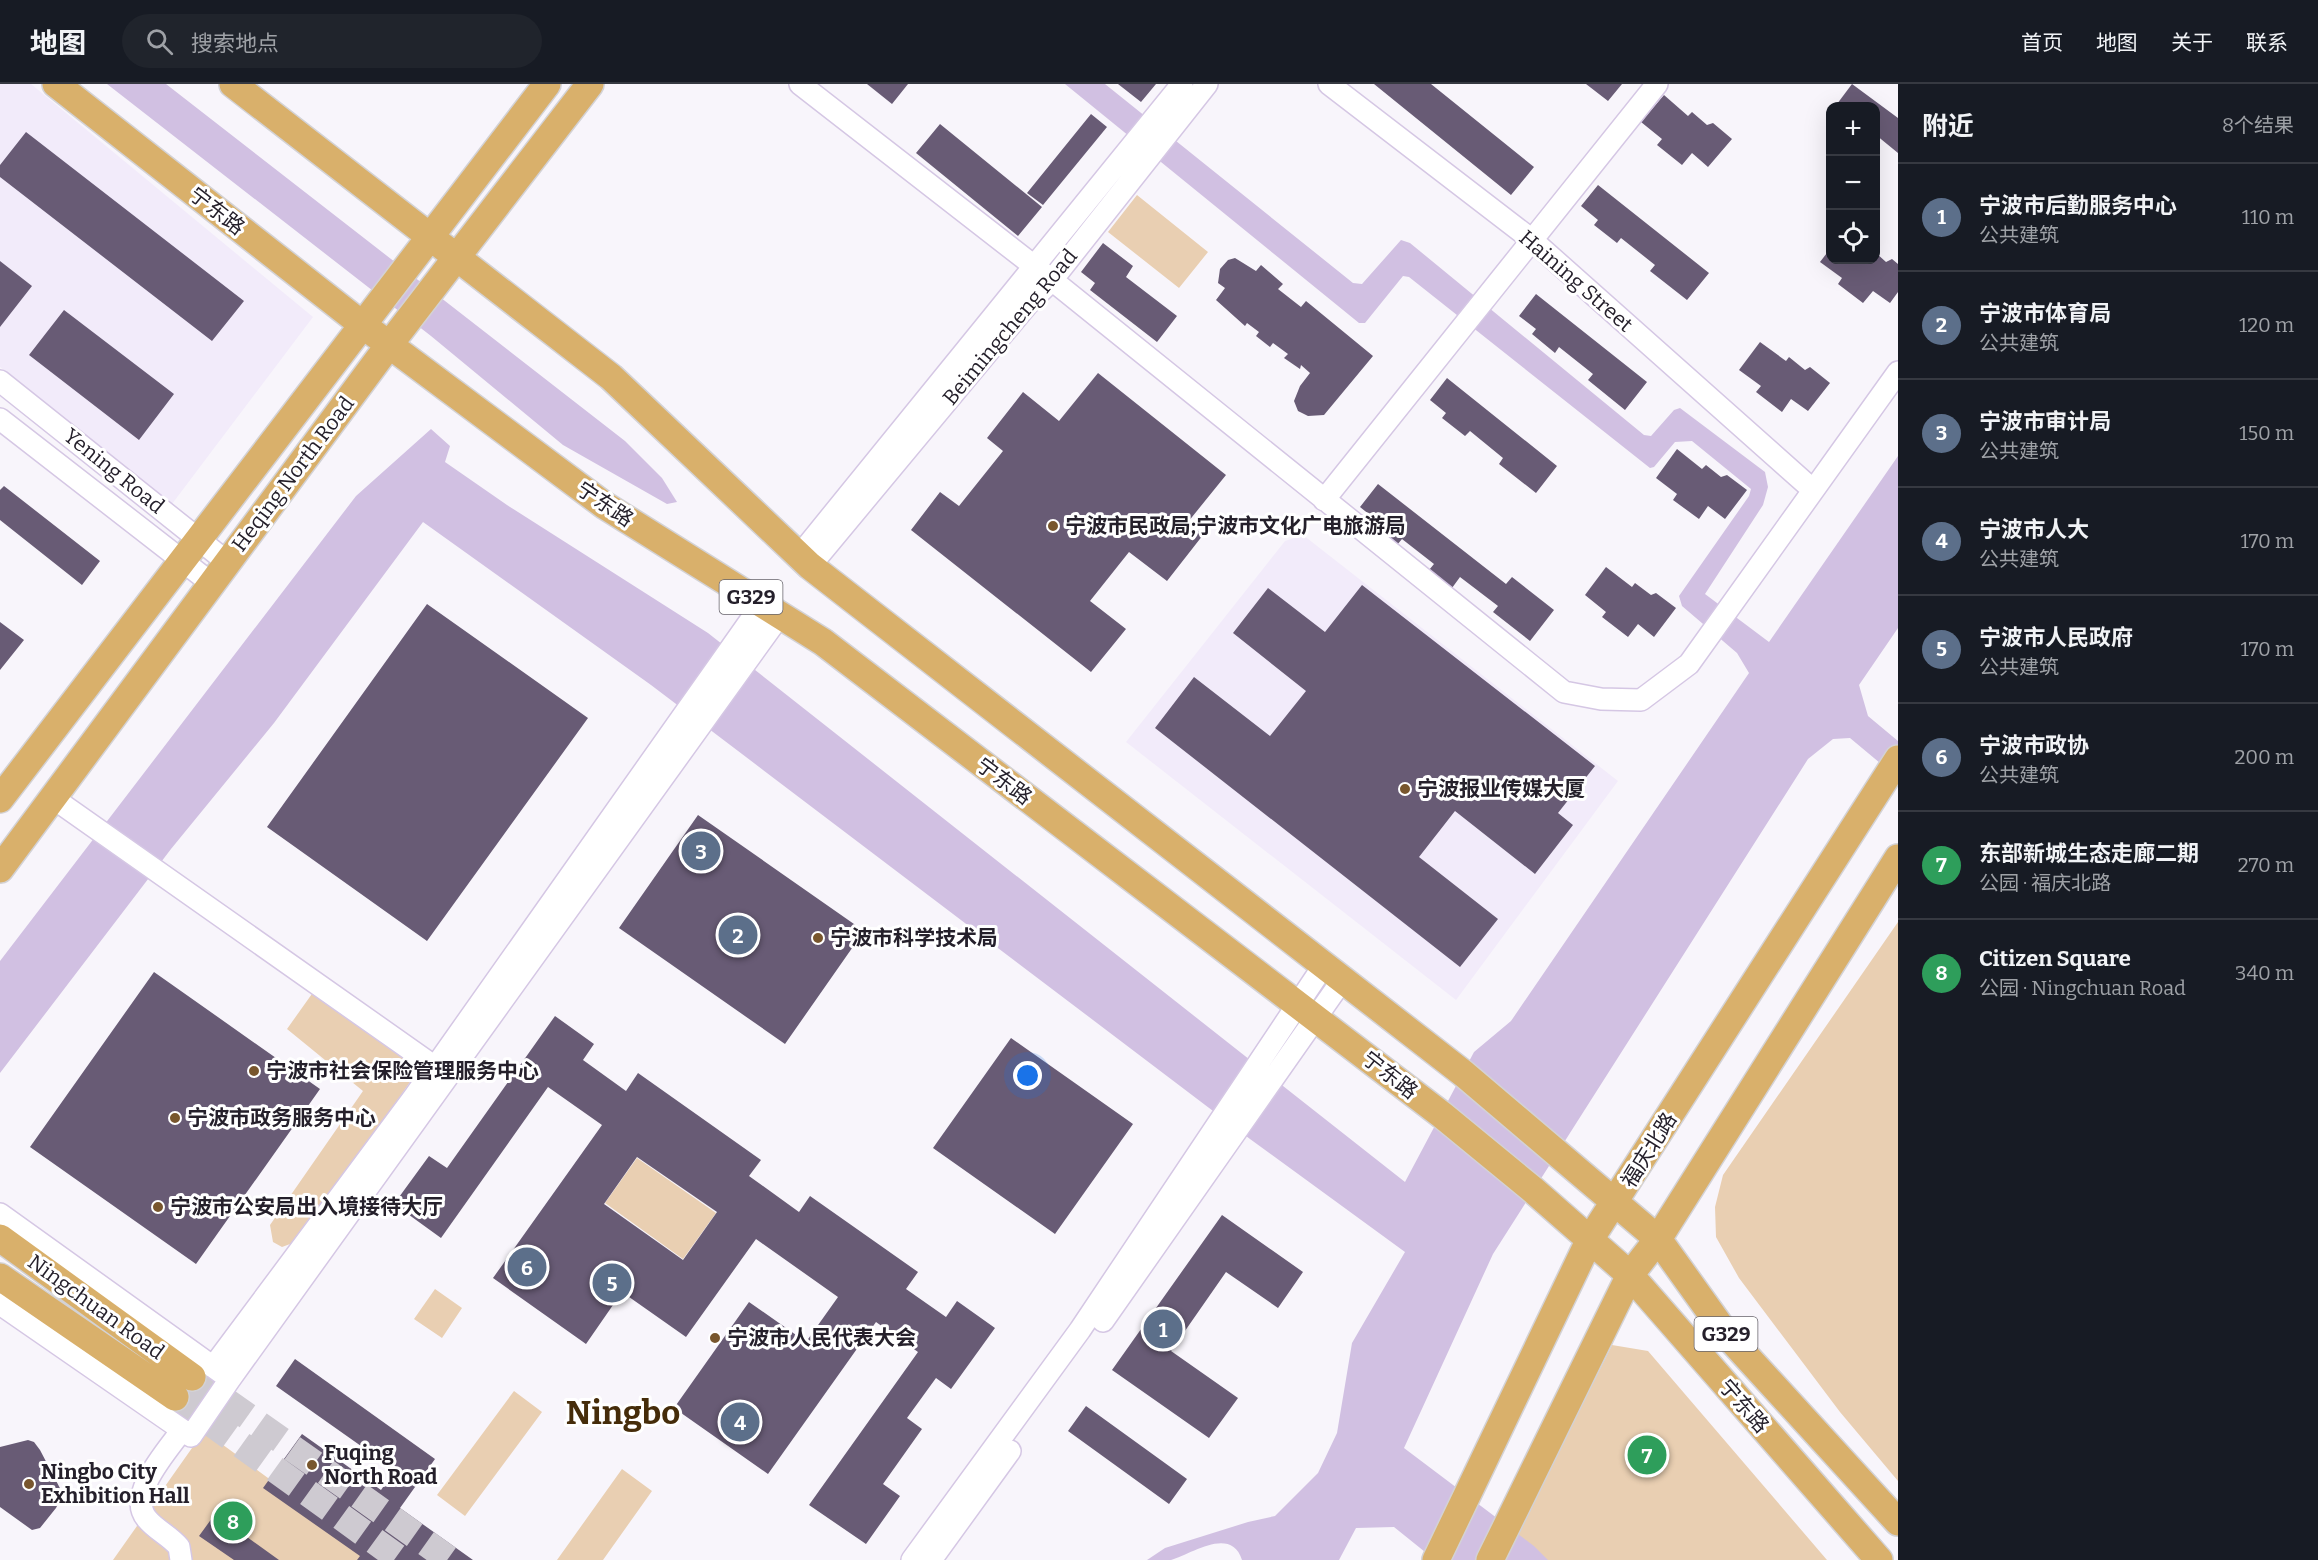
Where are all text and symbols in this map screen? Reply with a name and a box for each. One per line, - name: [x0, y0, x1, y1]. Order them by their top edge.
- search box: [122, 14, 542, 68]
- icon: search: [143, 25, 176, 58]
- text: 地图: [30, 27, 86, 60]
- text: 搜索地点: [191, 30, 279, 57]
- text: 首页: [2021, 30, 2063, 56]
- text: 地图: [2096, 30, 2138, 56]
- text: 关于: [2171, 30, 2213, 56]
- text: 联系: [2246, 30, 2288, 56]
- map controls: [1826, 102, 1880, 264]
- button: +: [1826, 102, 1880, 156]
- text: 附近: [1922, 111, 1974, 142]
- text: 8个结果: [2222, 113, 2294, 137]
- button: −: [1826, 156, 1880, 210]
- street label: 宁东路: [184, 181, 250, 241]
- text: 宁波市后勤服务中心: [1979, 192, 2177, 219]
- text: 1: [1937, 205, 1946, 229]
- text: 110 m: [2242, 205, 2294, 229]
- button: locate: [1826, 210, 1880, 264]
- text: 公共建筑: [1979, 223, 2059, 247]
- street label: Haining Street: [1514, 225, 1638, 338]
- street label: Beimingcheng Road: [937, 244, 1083, 410]
- text: 宁波市体育局: [1979, 300, 2111, 327]
- text: 2: [1936, 313, 1947, 337]
- text: 120 m: [2239, 313, 2294, 337]
- text: 公共建筑: [1979, 331, 2059, 355]
- street label: Heqing North Road: [226, 391, 360, 557]
- text: 宁波市审计局: [1979, 408, 2111, 435]
- text: 3: [1936, 421, 1947, 445]
- text: 150 m: [2239, 421, 2294, 445]
- street label: Yening Road: [59, 423, 169, 519]
- text: 公共建筑: [1979, 439, 2059, 463]
- street label: 宁东路: [572, 476, 638, 532]
- place label: 宁波市民政局;宁波市文化广电旅游局: [1065, 513, 1406, 539]
- text: 宁波市人大: [1979, 516, 2089, 543]
- marker: 宁波市民政局;宁波市文化广电旅游局: [1046, 519, 1060, 533]
- text: 4: [1935, 529, 1948, 553]
- text: 170 m: [2241, 529, 2294, 553]
- text: 公共建筑: [1979, 547, 2059, 571]
- road number: G329: [720, 580, 783, 614]
- text: 宁波市人民政府: [1979, 624, 2133, 651]
- text: 5: [1936, 637, 1947, 661]
- text: 170 m: [2241, 637, 2294, 661]
- text: 公共建筑: [1979, 655, 2059, 679]
- text: 宁波市政协: [1979, 732, 2089, 759]
- text: 6: [1936, 745, 1947, 769]
- text: 200 m: [2234, 745, 2294, 769]
- street label: 宁东路: [971, 752, 1037, 810]
- text: 公共建筑: [1979, 763, 2059, 787]
- place label: 宁波报业传媒大厦: [1417, 776, 1585, 802]
- marker: 宁波报业传媒大厦: [1398, 782, 1412, 796]
- pin: 3: [682, 828, 720, 873]
- text: 东部新城生态走廊二期: [1979, 840, 2199, 867]
- text: 7: [1936, 853, 1947, 877]
- text: 270 m: [2238, 853, 2294, 877]
- text: 公园 · 福庆北路: [1979, 871, 2111, 895]
- pin: 2: [718, 912, 758, 958]
- place label: 宁波市科学技术局: [830, 925, 998, 951]
- marker: 宁波市科学技术局: [811, 931, 825, 945]
- text: Citizen Square: [1979, 945, 2131, 972]
- text: 8: [1935, 961, 1948, 985]
- text: 340 m: [2235, 961, 2294, 985]
- text: 公园 · Ningchuan Road: [1979, 976, 2186, 1000]
- street label: 宁东路: [1357, 1045, 1423, 1105]
- place label: 宁波市社会保险管理服务中心: [266, 1058, 539, 1084]
- your location: [1013, 1061, 1042, 1090]
- marker: 宁波市社会保险管理服务中心: [247, 1064, 261, 1078]
- place label: 宁波市政务服务中心: [187, 1105, 376, 1131]
- street label: 福庆北路: [1616, 1107, 1682, 1193]
- marker: 宁波市政务服务中心: [168, 1111, 182, 1125]
- place label: 宁波市公安局出入境接待大厅: [170, 1194, 443, 1220]
- marker: 宁波市公安局出入境接待大厅: [151, 1200, 165, 1214]
- pin: 6: [508, 1244, 546, 1290]
- street label: Ningchuan Road: [23, 1249, 169, 1365]
- pin: 5: [592, 1260, 632, 1306]
- pin: 1: [1144, 1306, 1182, 1352]
- road number: G329: [1694, 1317, 1758, 1351]
- place label: 宁波市人民代表大会: [727, 1325, 916, 1351]
- marker: 宁波市人民代表大会: [708, 1331, 722, 1345]
- street label: 宁东路: [1714, 1374, 1774, 1438]
- district label: Ningbo: [566, 1393, 680, 1433]
- pin: 4: [720, 1400, 760, 1444]
- pin: 7: [1628, 1432, 1666, 1478]
- place label: Fuqing North Road: [324, 1440, 438, 1490]
- marker: Fuqing North Road: [305, 1458, 319, 1472]
- place label: Ningbo City Exhibition Hall: [41, 1459, 190, 1509]
- marker: Ningbo City Exhibition Hall: [22, 1477, 36, 1491]
- pin: 8: [214, 1498, 252, 1544]

